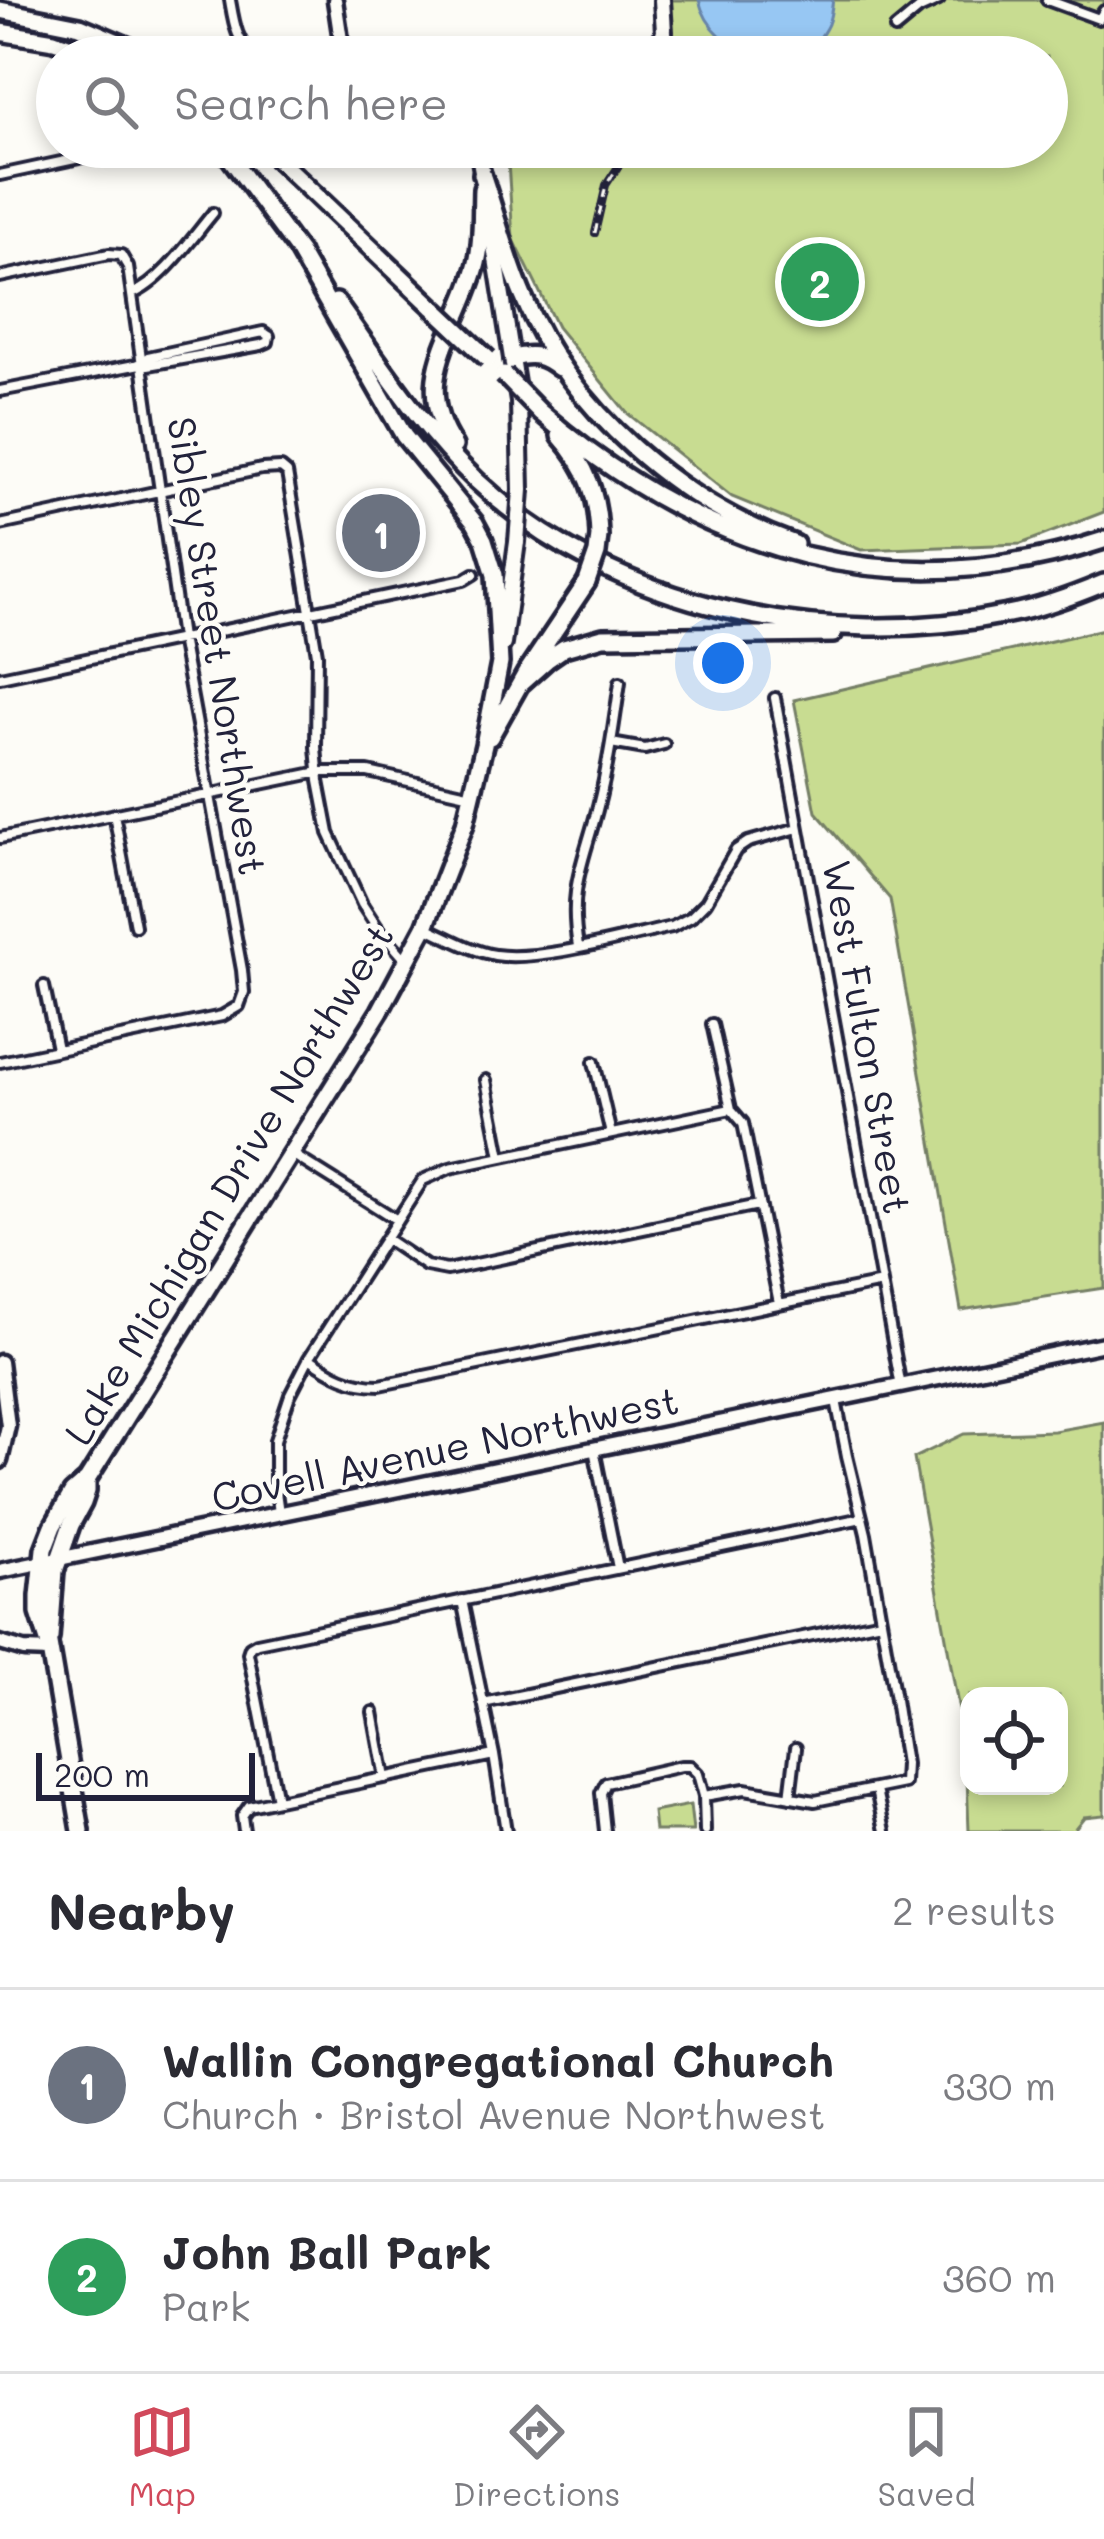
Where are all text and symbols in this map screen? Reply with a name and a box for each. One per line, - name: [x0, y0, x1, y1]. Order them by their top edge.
- search box: [36, 36, 1068, 168]
- icon: search: [78, 69, 144, 135]
- text: Search here: [174, 73, 448, 131]
- pin: 2: [781, 237, 859, 327]
- street label: Sibley Street Northwest: [157, 413, 280, 879]
- pin: 1: [342, 488, 420, 578]
- your location: [693, 633, 753, 693]
- street label: West Fulton Street: [812, 856, 925, 1218]
- street label: Lake Michigan Drive Northwest: [51, 913, 405, 1454]
- street label: Covell Avenue Northwest: [206, 1373, 683, 1522]
- map controls: [960, 1687, 1068, 1795]
- button: locate: [960, 1687, 1068, 1795]
- scale bar: [36, 1747, 255, 1800]
- text: 200 m: [54, 1752, 150, 1795]
- text: Nearby: [48, 1876, 235, 1943]
- text: 2 results: [892, 1884, 1056, 1935]
- text: Wallin Congregational Church: [162, 2030, 834, 2088]
- text: 1: [78, 2059, 96, 2110]
- text: 330 m: [943, 2059, 1056, 2110]
- text: Church · Bristol Avenue Northwest: [162, 2088, 825, 2139]
- text: John Ball Park: [162, 2222, 492, 2280]
- text: 2: [76, 2251, 98, 2302]
- text: 360 m: [942, 2251, 1056, 2302]
- text: Park: [162, 2280, 250, 2331]
- tab: Map: [129, 2399, 196, 2514]
- tab: Directions: [453, 2399, 620, 2514]
- tab: Saved: [878, 2399, 975, 2514]

